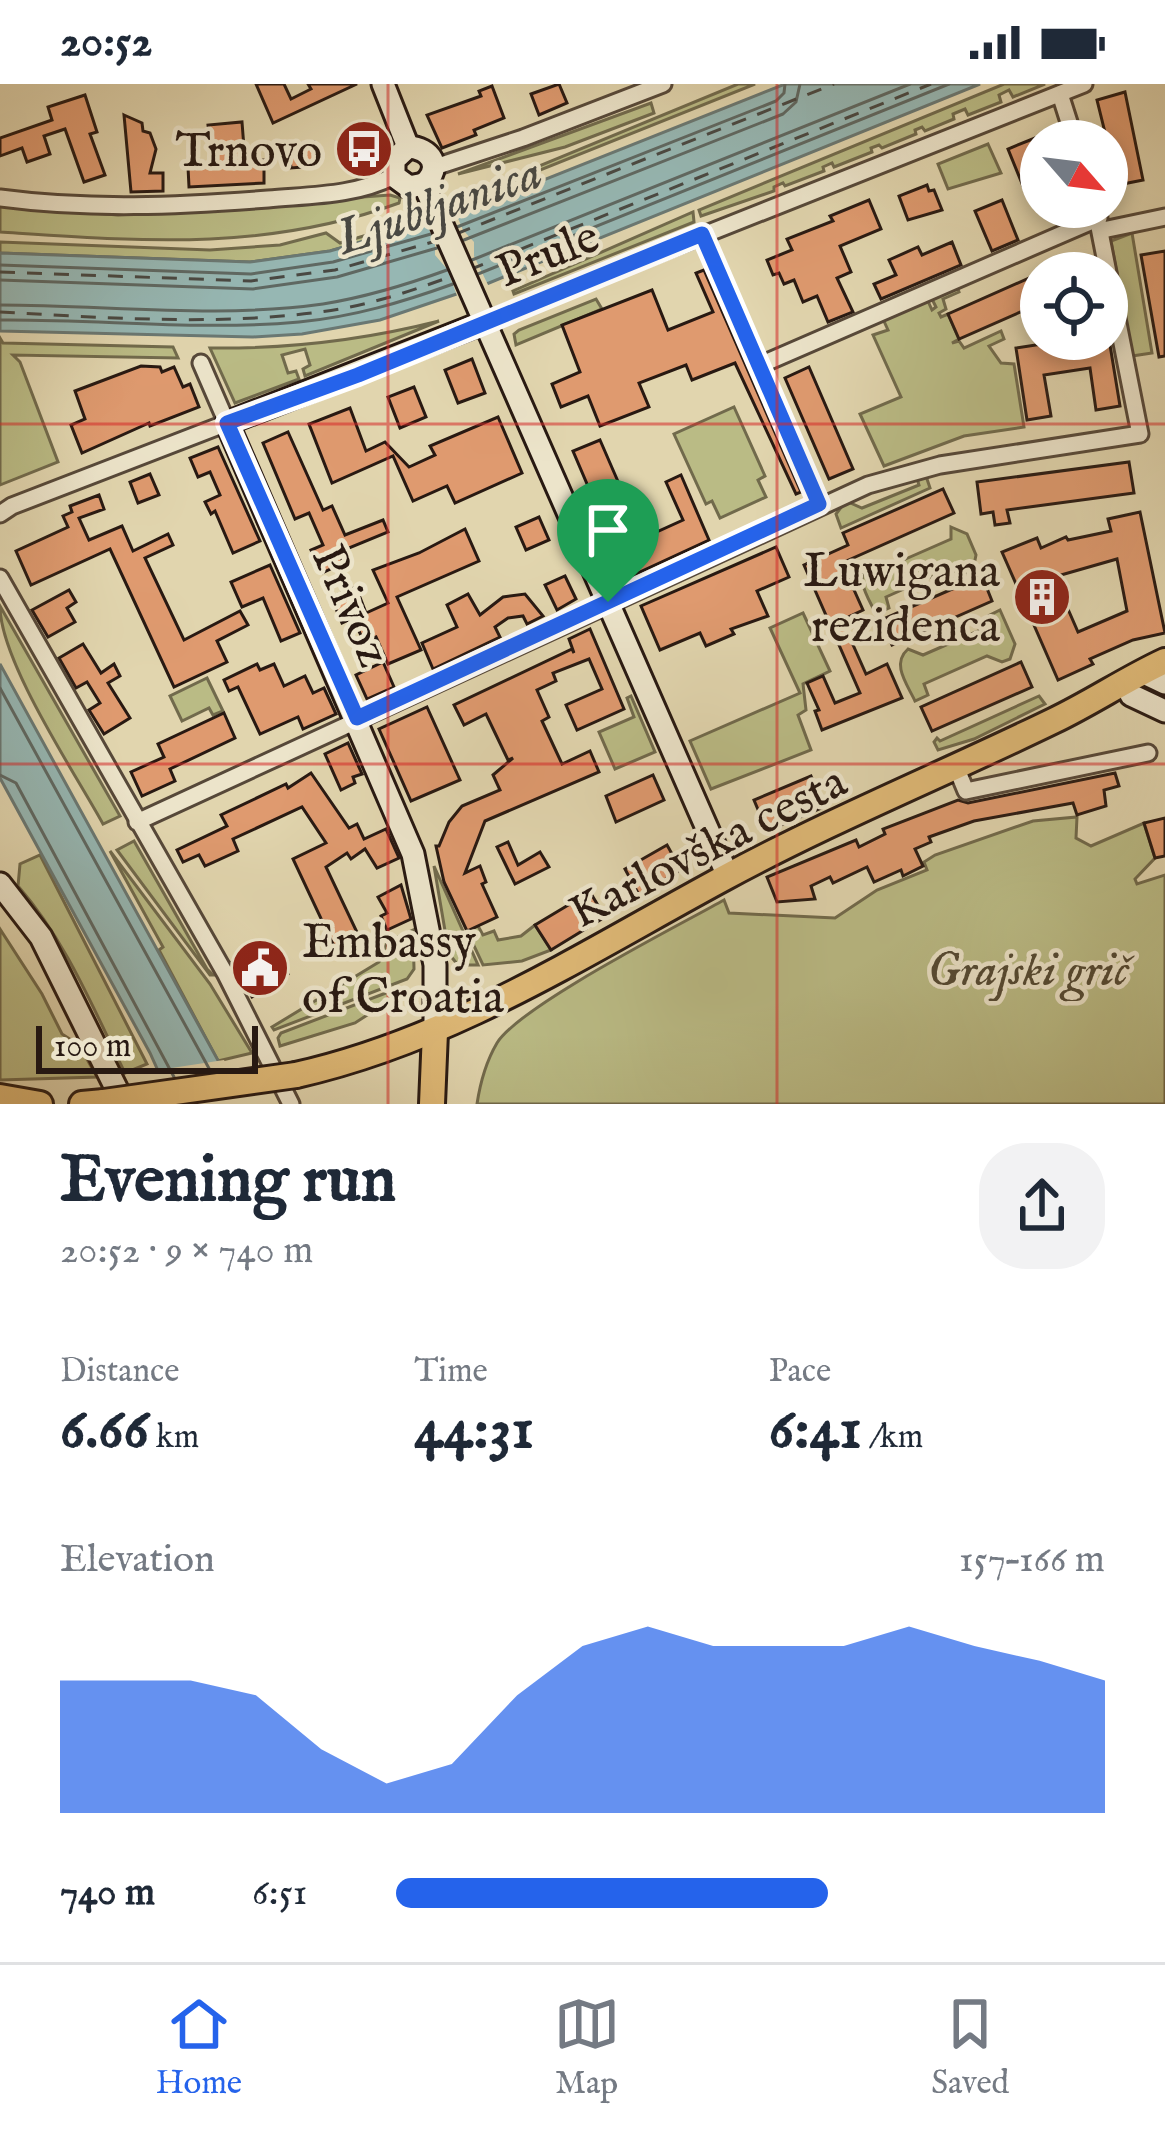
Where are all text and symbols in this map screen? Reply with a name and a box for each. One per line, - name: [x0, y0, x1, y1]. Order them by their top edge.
- text: 20:52: [60, 14, 152, 71]
- bus stop icon: Trnovo: [333, 118, 395, 180]
- north arrow: [1020, 120, 1128, 228]
- map controls: [1020, 120, 1128, 360]
- place label: Trnovo: [175, 123, 322, 183]
- water label: Ljubljanica: [327, 142, 551, 273]
- street label: Prule: [488, 208, 609, 303]
- button: locate: [1020, 252, 1128, 360]
- pin: [557, 479, 659, 602]
- icon: arrive: [575, 497, 641, 563]
- street label: Privoz: [296, 536, 403, 677]
- place label: Luwigana rezidenca: [804, 543, 1000, 658]
- building icon: Luwigana rezidenca: [1011, 566, 1073, 628]
- street label: Karlovška cesta: [560, 753, 858, 944]
- place label: Embassy of Croatia: [302, 914, 504, 1029]
- public building icon: Embassy of Croatia: [229, 937, 291, 999]
- park label: Grajski grič: [927, 942, 1136, 1002]
- scale bar: [36, 1020, 258, 1073]
- text: 100 m: [54, 1026, 131, 1068]
- text: Evening run: [60, 1140, 396, 1224]
- button: share: [979, 1143, 1105, 1269]
- text: 20:52 · 9 × 740 m: [60, 1227, 313, 1276]
- text: Distance: [60, 1351, 179, 1393]
- text: Time: [414, 1351, 488, 1393]
- text: Pace: [769, 1351, 831, 1393]
- text: 6.66: [60, 1393, 149, 1469]
- text: 44:31: [414, 1393, 534, 1469]
- text: 6:41: [769, 1393, 862, 1469]
- text: km: [149, 1417, 199, 1459]
- text: /km: [862, 1417, 923, 1459]
- text: Elevation: [60, 1536, 215, 1585]
- text: 157–166 m: [959, 1536, 1105, 1585]
- text: 740 m: [60, 1869, 155, 1918]
- text: 6:51: [252, 1869, 307, 1918]
- tab: Home: [156, 1991, 242, 2105]
- tab: Map: [554, 1991, 620, 2105]
- tab: Saved: [931, 1991, 1009, 2105]

